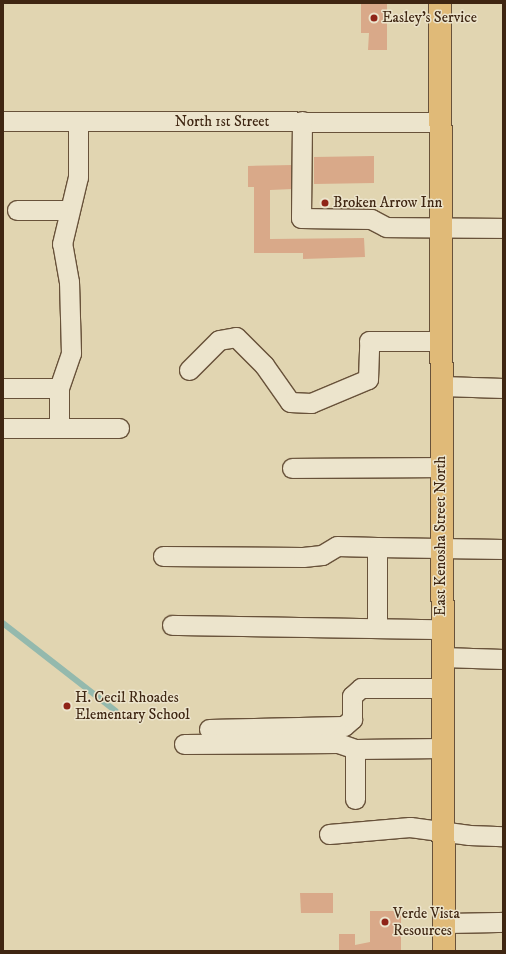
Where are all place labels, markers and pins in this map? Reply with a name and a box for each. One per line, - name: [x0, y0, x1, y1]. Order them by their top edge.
- place label: Easley's Service: [382, 9, 477, 27]
- marker: Easley's Service: [369, 13, 379, 23]
- place label: Broken Arrow Inn: [333, 194, 442, 212]
- marker: Broken Arrow Inn: [320, 198, 330, 208]
- place label: H. Cecil Rhoades Elementary School: [75, 688, 190, 723]
- marker: H. Cecil Rhoades Elementary School: [62, 701, 72, 711]
- place label: Verde Vista Resources: [393, 904, 460, 939]
- marker: Verde Vista Resources: [380, 917, 390, 927]

